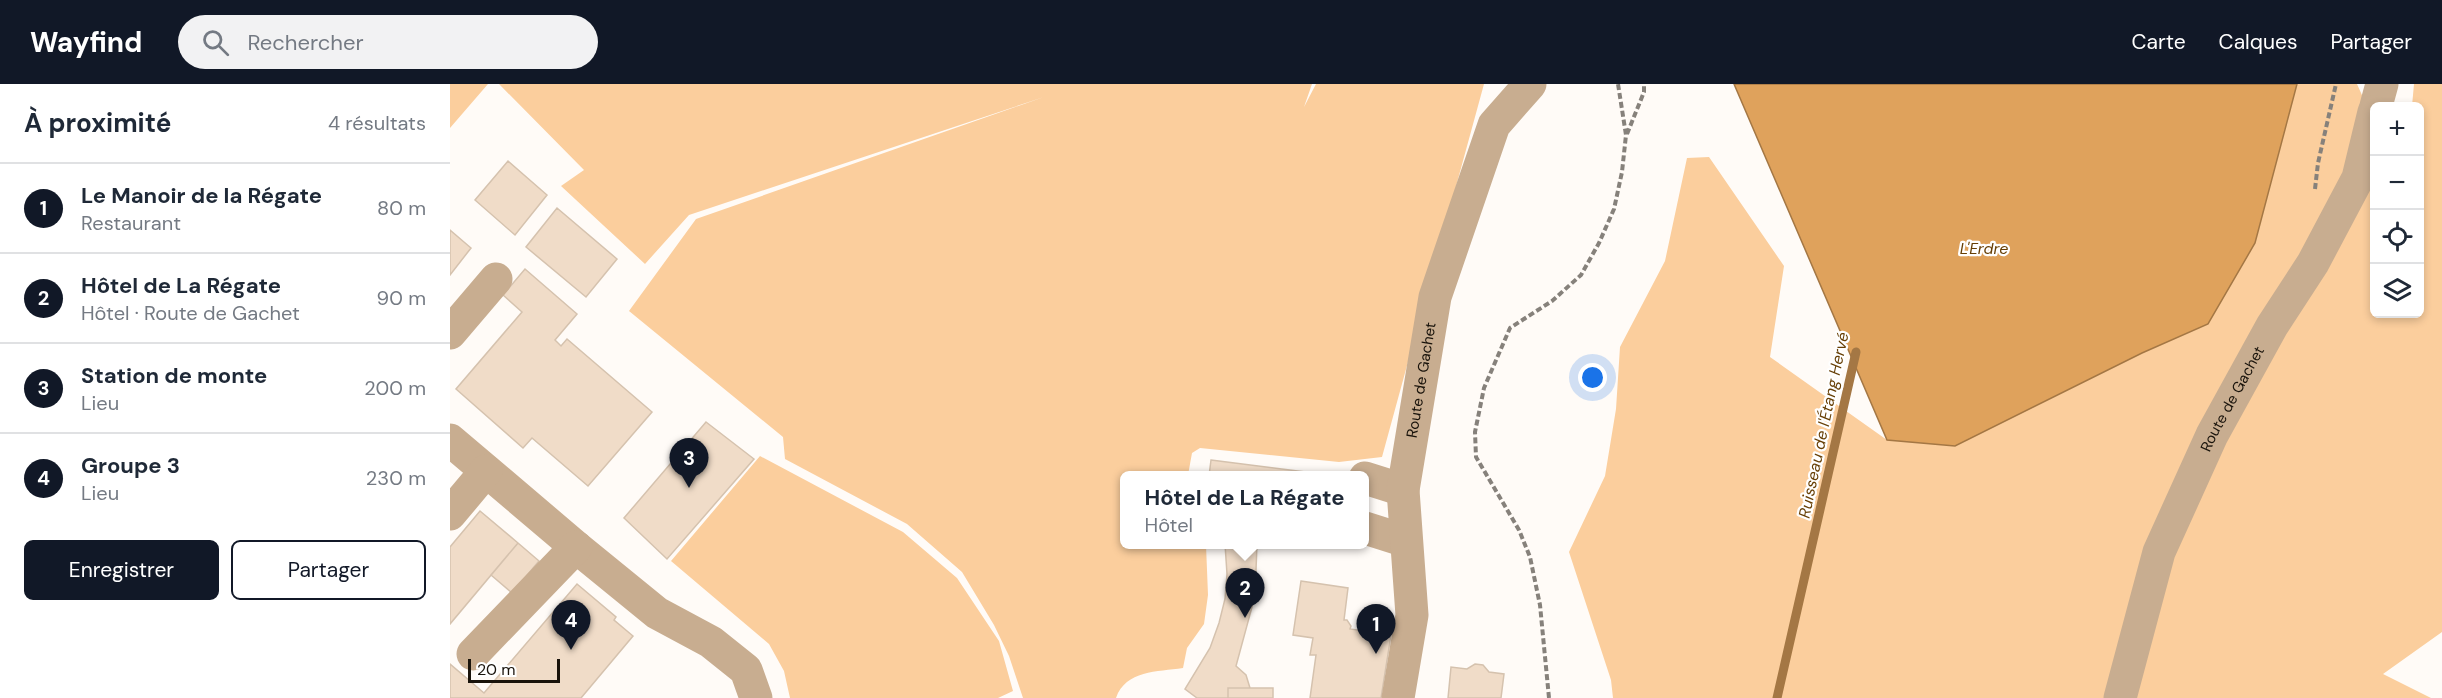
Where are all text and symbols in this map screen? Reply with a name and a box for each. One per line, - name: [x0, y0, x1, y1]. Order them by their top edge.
- search box: [178, 15, 598, 69]
- text: Wayfind: [30, 24, 142, 61]
- icon: search: [199, 26, 232, 59]
- text: Rechercher: [247, 28, 364, 57]
- text: Carte: [2131, 28, 2186, 56]
- text: Calques: [2219, 28, 2297, 56]
- text: Partager: [2330, 28, 2412, 56]
- map controls: [2370, 102, 2424, 318]
- button: +: [2370, 102, 2424, 156]
- text: À proximité: [24, 106, 171, 140]
- text: 4 résultats: [328, 110, 426, 136]
- button: −: [2370, 156, 2424, 210]
- text: Le Manoir de la Régate: [81, 181, 322, 210]
- text: 1: [40, 195, 47, 221]
- text: 80 m: [377, 195, 426, 221]
- text: Restaurant: [81, 210, 181, 236]
- button: locate: [2370, 210, 2424, 264]
- water label: L'Erdre: [1960, 238, 2008, 259]
- button: layers: [2370, 264, 2424, 318]
- text: Hôtel de La Régate: [81, 271, 281, 300]
- text: 2: [38, 285, 49, 311]
- text: 90 m: [377, 285, 426, 311]
- text: Hôtel · Route de Gachet: [81, 300, 300, 326]
- street label: Route de Gachet: [1402, 321, 1441, 439]
- water label: Ruisseau de l'Étang Hervé: [1794, 330, 1853, 520]
- street label: Route de Gachet: [2196, 343, 2269, 455]
- text: Station de monte: [81, 361, 267, 390]
- your location: [1578, 363, 1607, 392]
- text: 3: [37, 375, 50, 401]
- text: 200 m: [364, 375, 426, 401]
- text: Lieu: [81, 390, 119, 416]
- pin: 3: [670, 438, 708, 488]
- text: Groupe 3: [81, 451, 180, 480]
- text: 4: [37, 465, 50, 491]
- text: 230 m: [366, 465, 426, 491]
- popup: [1120, 471, 1369, 549]
- text: Lieu: [81, 480, 119, 506]
- text: Hôtel de La Régate: [1145, 483, 1344, 512]
- text: Hôtel: [1145, 512, 1193, 538]
- button: Enregistrer: [24, 540, 219, 600]
- button: Partager: [231, 540, 426, 600]
- pin: 2: [1226, 568, 1264, 618]
- pin: 4: [552, 600, 590, 650]
- pin: 1: [1356, 604, 1396, 654]
- scale bar: [468, 656, 560, 684]
- text: 20 m: [477, 659, 516, 680]

